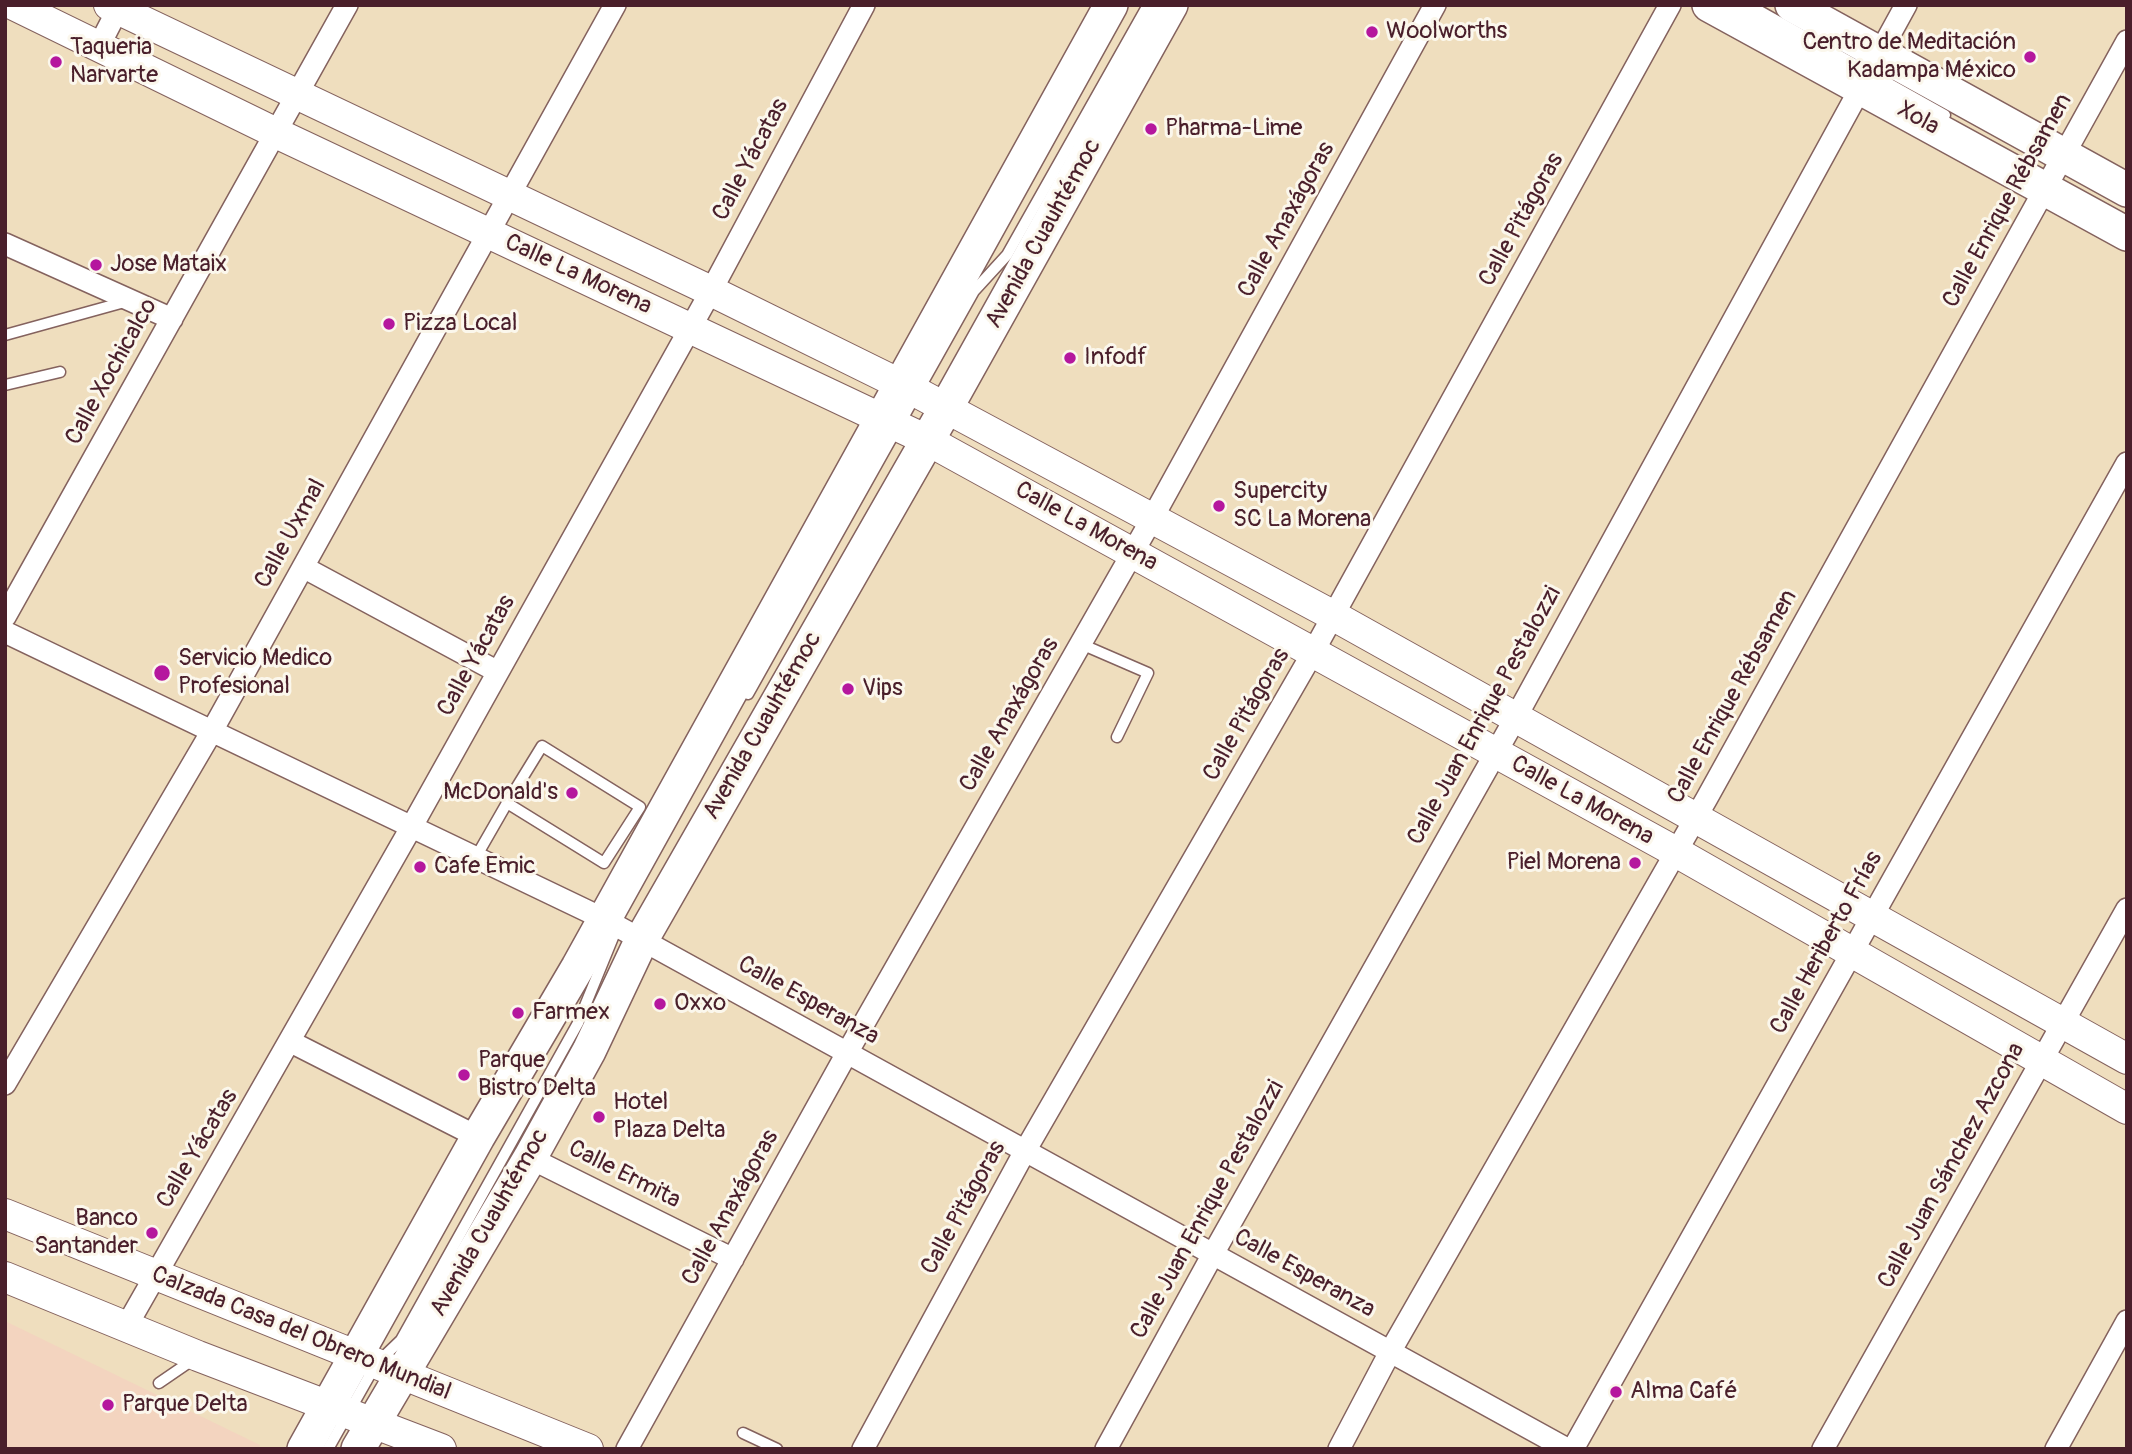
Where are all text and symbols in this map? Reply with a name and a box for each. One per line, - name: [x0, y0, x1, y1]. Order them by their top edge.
- place label: Woolworths: [1386, 18, 1507, 46]
- marker: Woolworths: [1364, 24, 1380, 40]
- place label: Centro de Meditación Kadampa México: [1802, 29, 2016, 85]
- place label: Taqueria Narvarte: [70, 34, 158, 90]
- marker: Centro de Meditación Kadampa México: [2022, 49, 2038, 65]
- marker: Taqueria Narvarte: [48, 54, 64, 70]
- street label: Calle Enrique Rébsamen: [1937, 89, 2079, 313]
- street label: Calle Yácatas: [707, 94, 795, 226]
- street label: Xola: [1892, 96, 1944, 142]
- place label: Pharma-Lime: [1165, 115, 1302, 143]
- marker: Pharma-Lime: [1143, 121, 1159, 137]
- street label: Avenida Cuauhtémoc: [980, 134, 1108, 334]
- street label: Calle Anaxágoras: [1232, 137, 1342, 303]
- street label: Calle Pitágoras: [1473, 148, 1571, 292]
- street label: Calle La Morena: [500, 228, 656, 322]
- place label: Jose Mataix: [110, 251, 227, 279]
- marker: Jose Mataix: [88, 257, 104, 273]
- street label: Calle Xochicalco: [60, 294, 164, 450]
- place label: Pizza Local: [403, 310, 517, 338]
- marker: Pizza Local: [381, 316, 397, 332]
- place label: Infodf: [1084, 344, 1147, 372]
- marker: Infodf: [1062, 350, 1078, 366]
- street label: Calle Uxmal: [249, 474, 333, 594]
- street label: Calle La Morena: [1010, 476, 1162, 578]
- place label: Supercity SC La Morena: [1233, 478, 1371, 534]
- marker: Supercity SC La Morena: [1211, 498, 1227, 514]
- street label: Calle Juan Enrique Pestalozzi: [1402, 582, 1568, 850]
- street label: Calle Enrique Rébsamen: [1662, 585, 1804, 809]
- street label: Calle Yácatas: [432, 591, 522, 721]
- street label: Avenida Cuauhtémoc: [698, 627, 828, 825]
- street label: Calle Anaxágoras: [954, 633, 1066, 797]
- street label: Calle Pitágoras: [1197, 644, 1297, 786]
- place label: Servicio Medico Profesional: [178, 645, 332, 701]
- marker: Servicio Medico Profesional: [152, 663, 172, 683]
- place label: Vips: [862, 675, 903, 703]
- marker: Vips: [840, 681, 856, 697]
- street label: Calle La Morena: [1506, 750, 1658, 852]
- place label: McDonald's: [443, 779, 558, 807]
- marker: McDonald's: [564, 785, 580, 801]
- street label: Calle Heriberto Frías: [1765, 846, 1889, 1040]
- place label: Piel Morena: [1506, 849, 1621, 877]
- place label: Cafe Emic: [434, 853, 536, 881]
- marker: Piel Morena: [1627, 855, 1643, 871]
- marker: Cafe Emic: [412, 859, 428, 875]
- street label: Calle Esperanza: [732, 950, 884, 1052]
- place label: Oxxo: [674, 990, 726, 1018]
- marker: Oxxo: [652, 996, 668, 1012]
- place label: Farmex: [532, 999, 610, 1027]
- marker: Farmex: [510, 1005, 526, 1021]
- street label: Calle Juan Sánchez Azcona: [1872, 1038, 2032, 1294]
- place label: Parque Bistro Delta: [478, 1047, 596, 1103]
- marker: Parque Bistro Delta: [456, 1067, 472, 1083]
- street label: Calle Juan Enrique Pestalozzi: [1125, 1076, 1291, 1344]
- street label: Calle Yácatas: [151, 1084, 245, 1214]
- place label: Hotel Plaza Delta: [613, 1089, 725, 1145]
- marker: Hotel Plaza Delta: [591, 1109, 607, 1125]
- street label: Avenida Cuauhtémoc: [425, 1124, 555, 1322]
- street label: Calle Anaxágoras: [676, 1125, 786, 1291]
- street label: Calle Ermita: [563, 1134, 685, 1216]
- street label: Calle Pitágoras: [915, 1136, 1013, 1280]
- place label: Banco Santander: [34, 1205, 138, 1261]
- street label: Calle Esperanza: [1228, 1223, 1380, 1325]
- marker: Banco Santander: [144, 1225, 160, 1241]
- street label: Calzada Casa del Obrero Mundial: [147, 1261, 455, 1407]
- place label: Alma Café: [1630, 1378, 1737, 1406]
- marker: Alma Café: [1608, 1384, 1624, 1400]
- place label: Parque Delta: [122, 1391, 248, 1419]
- marker: Parque Delta: [100, 1397, 116, 1413]

